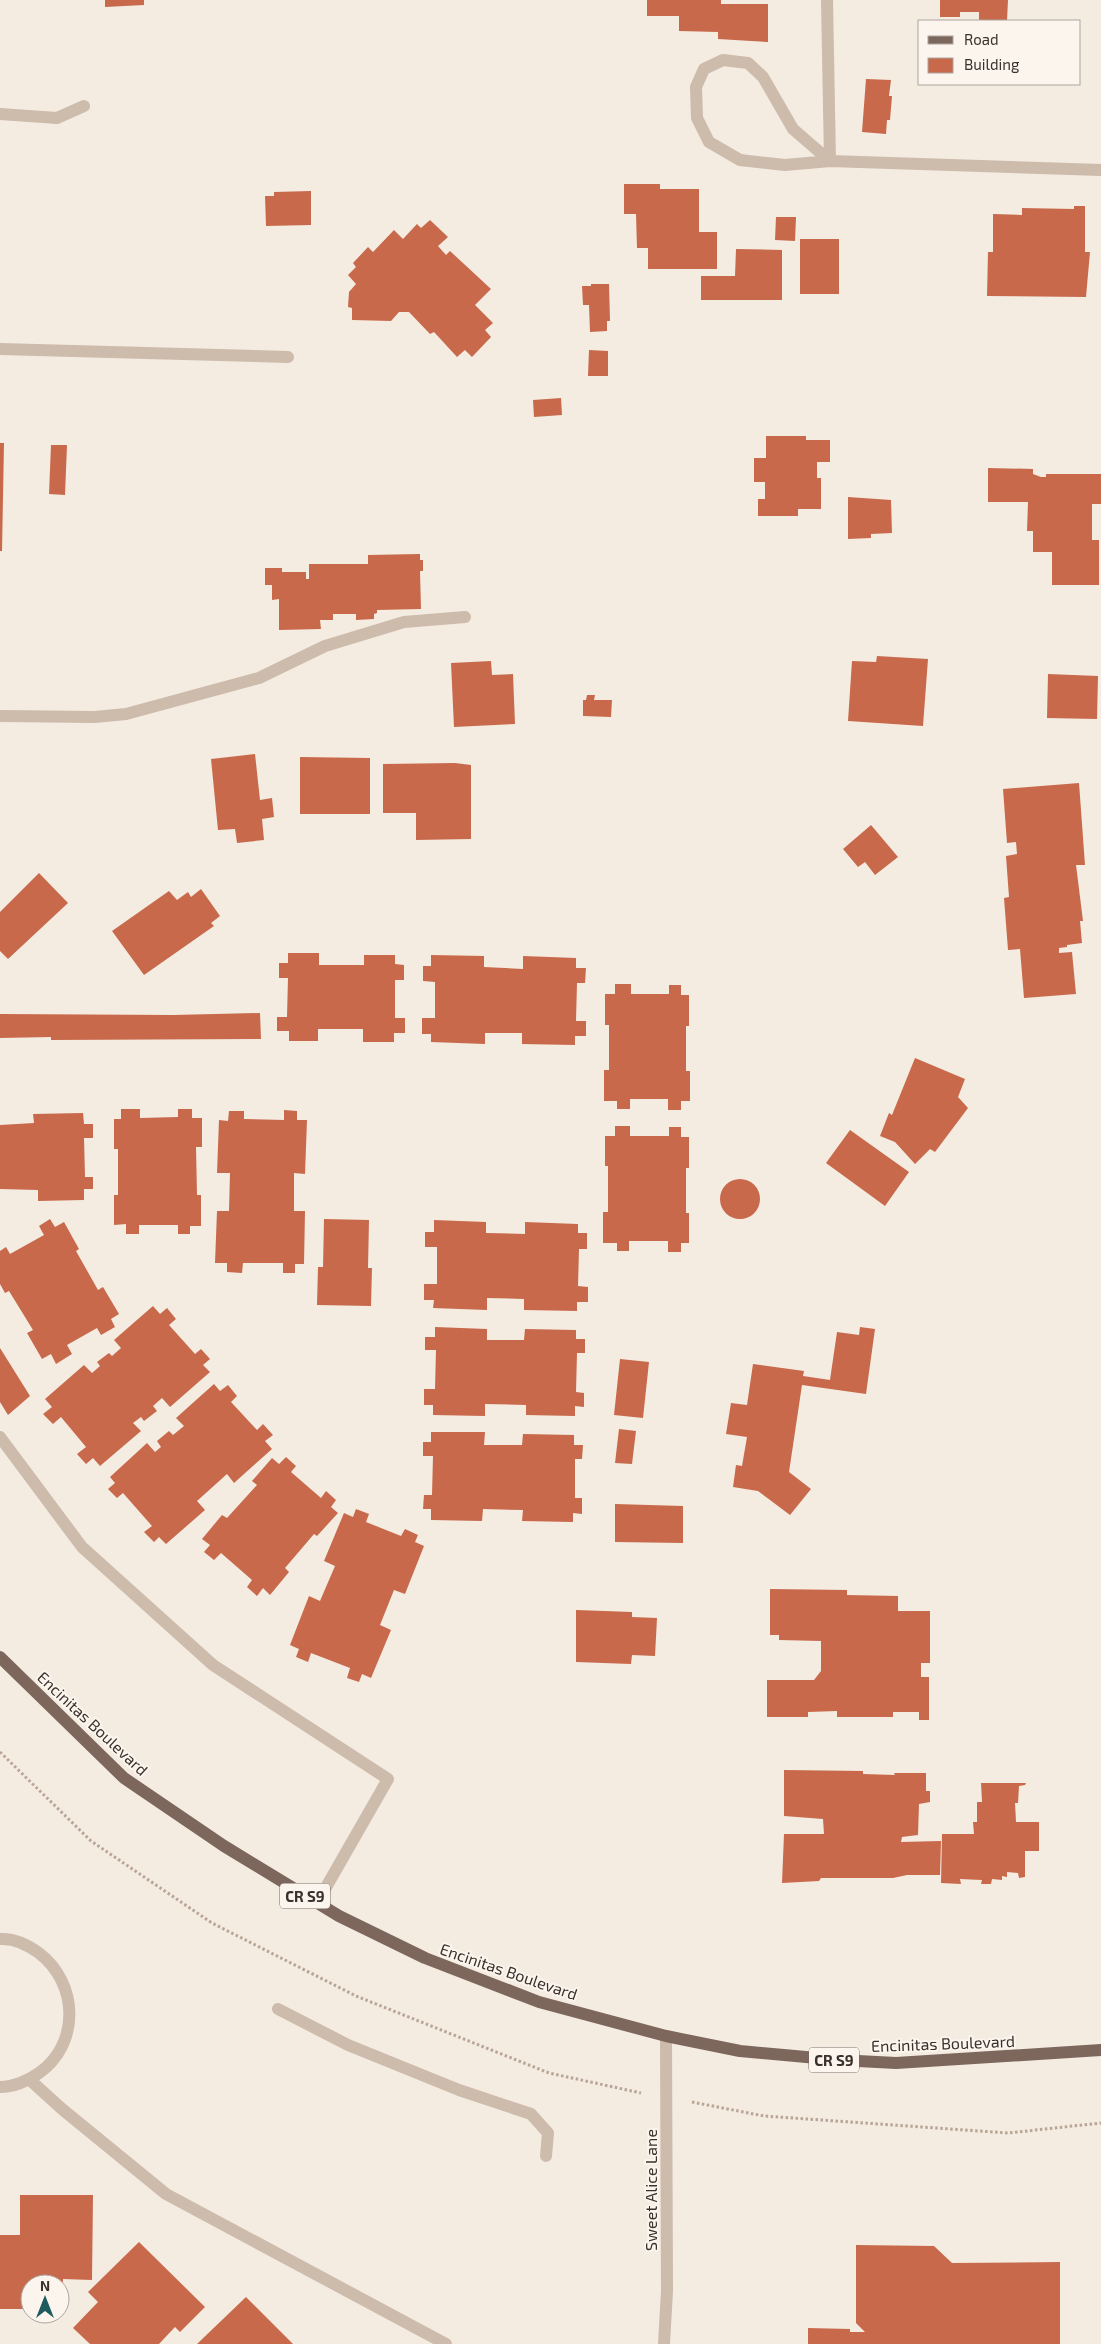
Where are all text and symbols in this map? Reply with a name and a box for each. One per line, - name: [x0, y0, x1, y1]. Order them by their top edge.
- legend: [918, 20, 1081, 85]
- text: Road: [964, 30, 999, 48]
- text: Building: [964, 55, 1020, 73]
- street label: Encinitas Boulevard: [34, 1667, 152, 1779]
- road number: CR S9: [280, 1884, 330, 1908]
- street label: Encinitas Boulevard: [438, 1939, 580, 2003]
- street label: Encinitas Boulevard: [871, 2031, 1015, 2055]
- road number: CR S9: [809, 2048, 859, 2072]
- street label: Sweet Alice Lane: [641, 2129, 660, 2251]
- north arrow: [20, 2274, 70, 2324]
- text: N: [40, 2277, 50, 2294]

